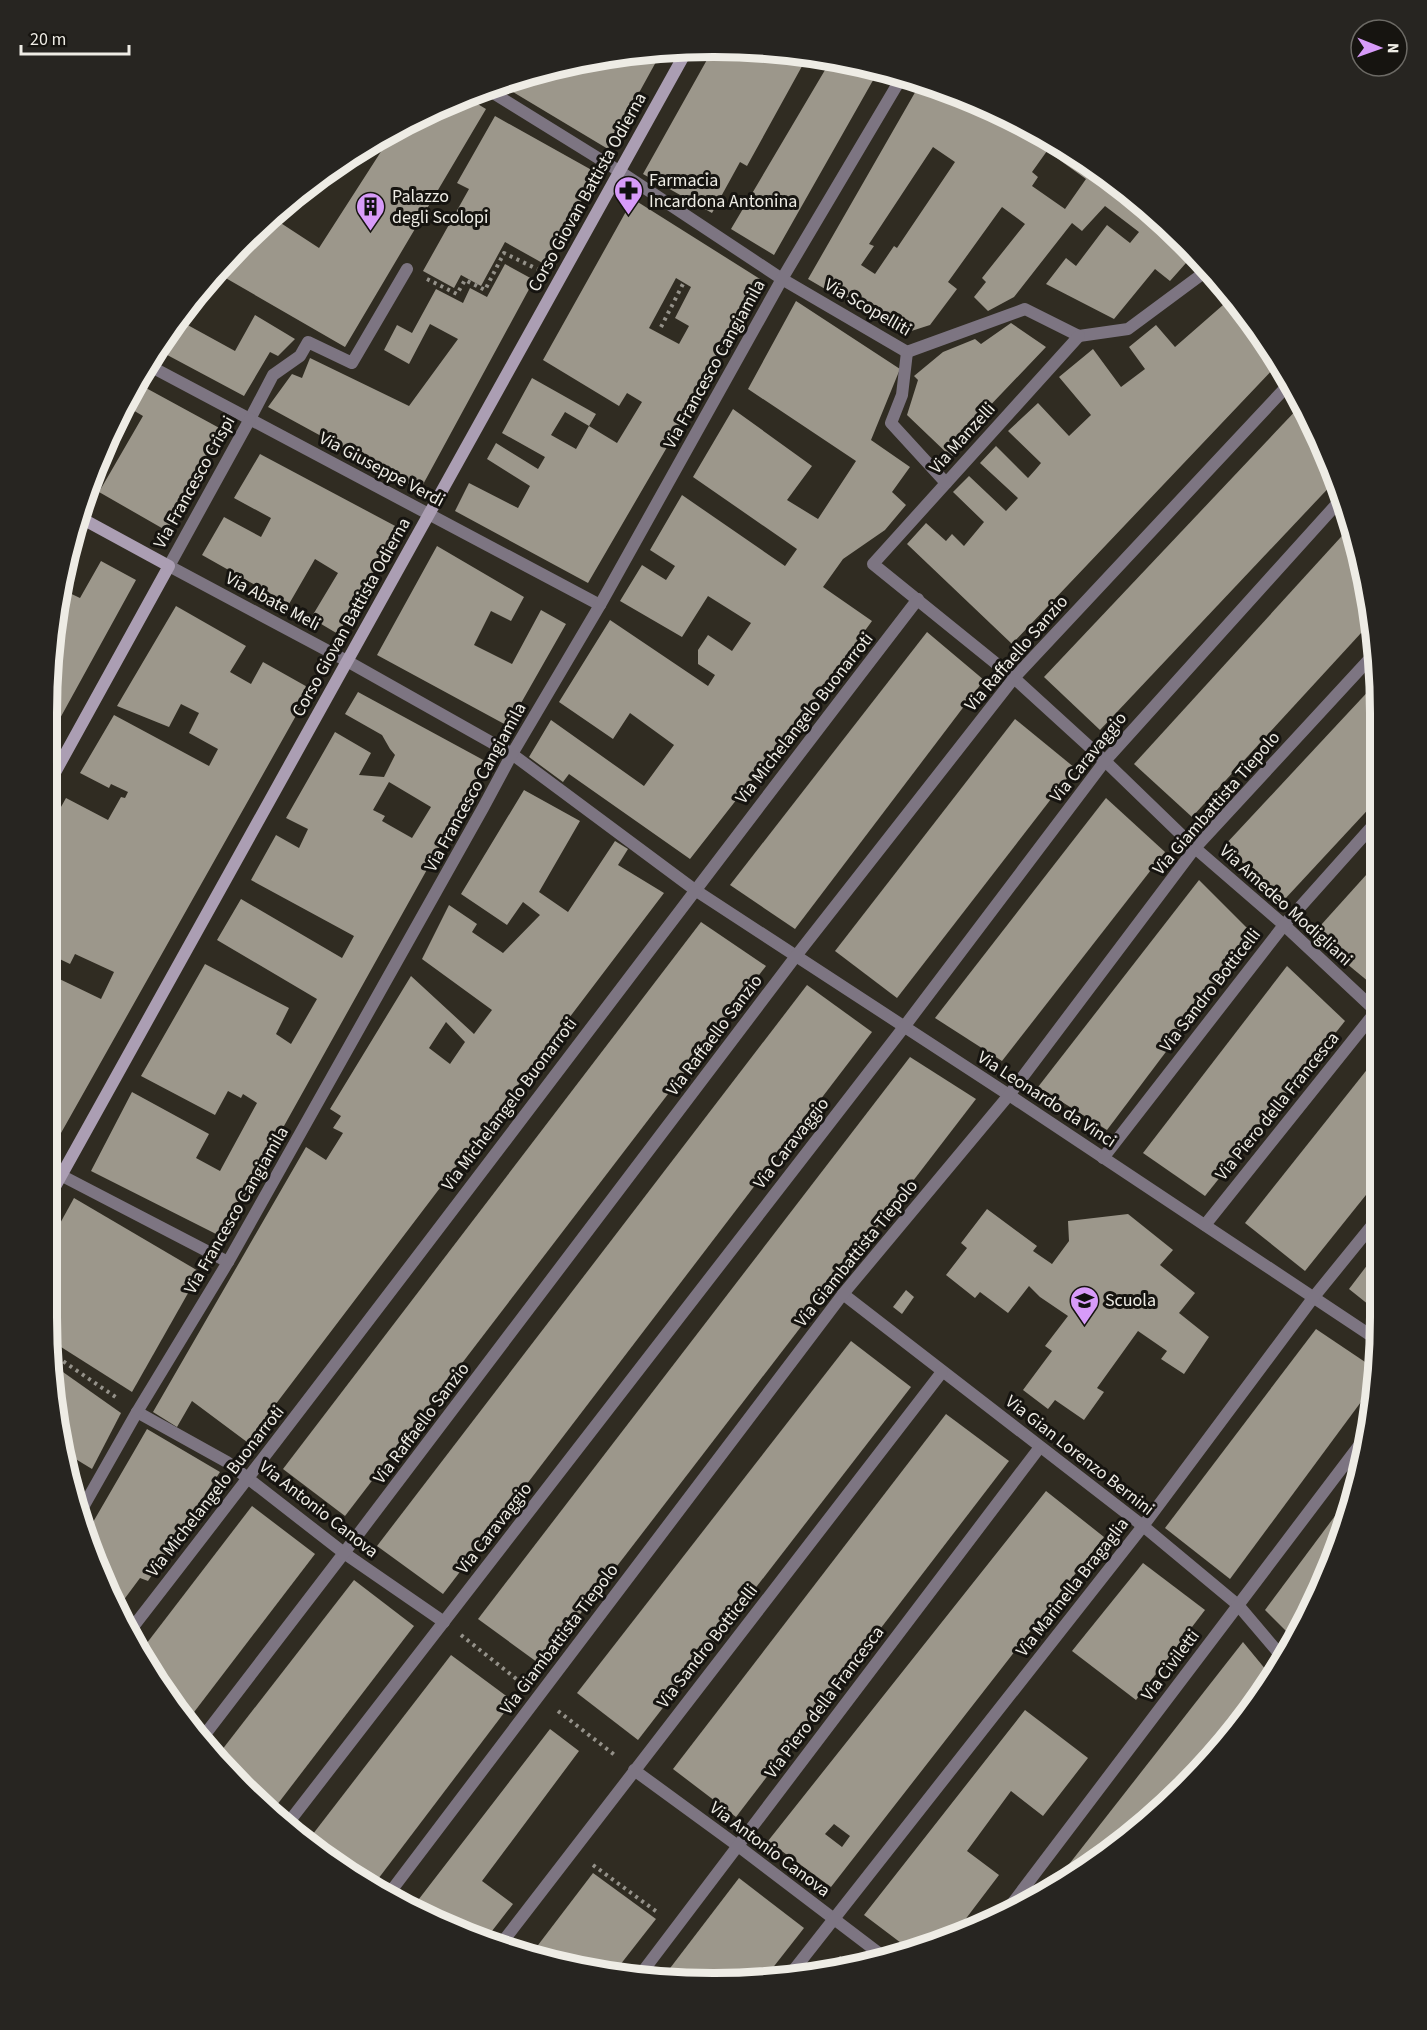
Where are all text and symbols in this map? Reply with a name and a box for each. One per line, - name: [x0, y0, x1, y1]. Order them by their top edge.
- scale bar: [21, 18, 129, 56]
- north arrow: [1349, 18, 1409, 78]
- text: 20 m: [30, 27, 66, 52]
- text: N: [1382, 43, 1404, 54]
- street label: Corso Giovan Battista Odierna: [522, 88, 653, 297]
- place label: Farmacia Incardona Antonina: [649, 168, 797, 214]
- pharmacy icon: Farmacia Incardona Antonina: [612, 174, 644, 216]
- place label: Palazzo degli Scolopi: [392, 184, 488, 230]
- building icon: Palazzo degli Scolopi: [355, 190, 387, 232]
- street label: Via Scopelliti: [820, 272, 916, 342]
- street label: Via Francesco Cangiamila: [657, 275, 771, 453]
- street label: Via Manzelli: [924, 397, 1001, 480]
- street label: Via Francesco Crispi: [148, 411, 241, 553]
- street label: Via Giuseppe Verdi: [314, 426, 449, 513]
- street label: Corso Giovan Battista Odierna: [286, 513, 417, 722]
- street label: Via Abate Meli: [221, 566, 325, 637]
- street label: Via Raffaello Sanzio: [959, 590, 1074, 717]
- street label: Via Michelangelo Buonarroti: [729, 627, 879, 809]
- street label: Via Francesco Cangiamila: [418, 698, 532, 876]
- street label: Via Caravaggio: [1044, 707, 1133, 808]
- street label: Via Giambattista Tiepolo: [1147, 726, 1286, 881]
- street label: Via Amedeo Modigliani: [1214, 839, 1358, 972]
- street label: Via Sandro Botticelli: [1154, 923, 1267, 1057]
- street label: Via Raffaello Sanzio: [660, 969, 768, 1101]
- street label: Via Michelangelo Buonarroti: [436, 1012, 583, 1196]
- street label: Via Piero della Francesca: [1210, 1027, 1345, 1186]
- street label: Via Leonardo da Vinci: [973, 1045, 1121, 1154]
- street label: Via Caravaggio: [748, 1092, 835, 1194]
- street label: Via Francesco Cangiamila: [178, 1122, 295, 1299]
- street label: Via Giambattista Tiepolo: [789, 1174, 924, 1332]
- school or university icon: Scuola: [1068, 1284, 1100, 1326]
- place label: Scuola: [1105, 1288, 1156, 1313]
- street label: Via Raffaello Sanzio: [367, 1357, 475, 1489]
- street label: Via Gian Lorenzo Bernini: [1000, 1389, 1159, 1521]
- street label: Via Michelangelo Buonarroti: [140, 1400, 290, 1582]
- street label: Via Antonio Canova: [254, 1455, 384, 1564]
- street label: Via Caravaggio: [451, 1477, 538, 1579]
- street label: Via Marinella Bragaglia: [1010, 1513, 1135, 1662]
- street label: Via Giambattista Tiepolo: [494, 1559, 625, 1720]
- street label: Via Sandro Botticelli: [651, 1579, 764, 1713]
- street label: Via Piero della Francesca: [759, 1621, 890, 1784]
- street label: Via Civiletti: [1135, 1624, 1206, 1706]
- street label: Via Antonio Canova: [704, 1796, 835, 1903]

